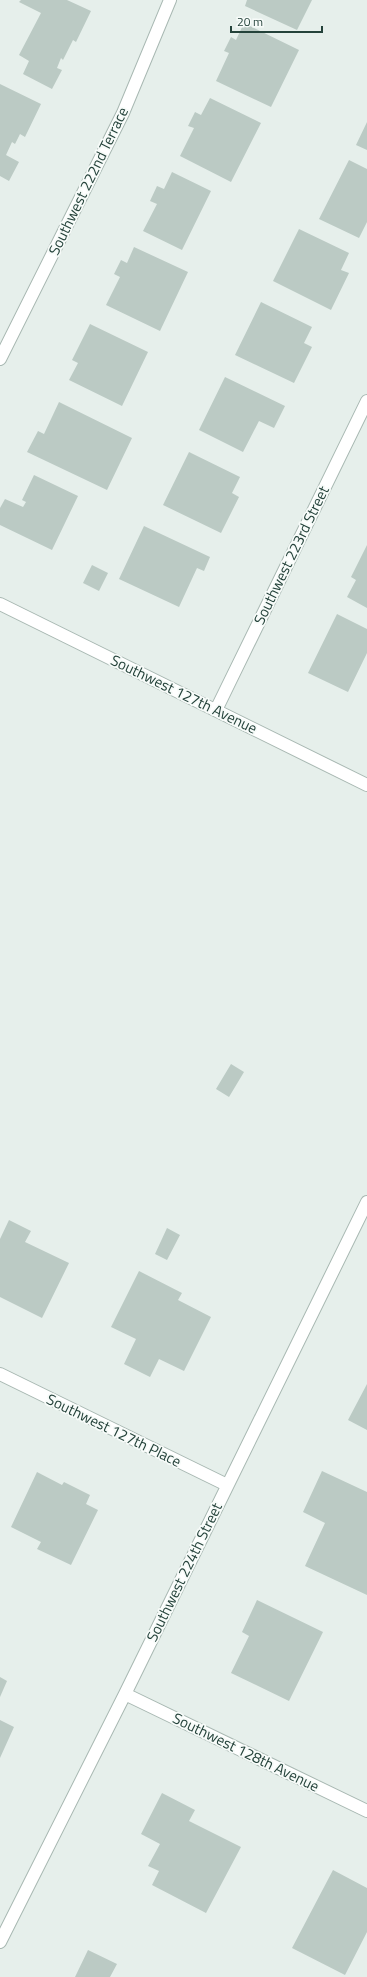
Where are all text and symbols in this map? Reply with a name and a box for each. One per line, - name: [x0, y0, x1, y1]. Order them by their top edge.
- scale bar: [231, 8, 322, 34]
- text: 20 m: [237, 12, 263, 31]
- street label: Southwest 222nd Terrace: [42, 103, 134, 259]
- street label: Southwest 223rd Street: [247, 481, 335, 628]
- street label: Southwest 127th Avenue: [107, 648, 261, 740]
- street label: Southwest 127th Place: [43, 1387, 185, 1473]
- street label: Southwest 224th Street: [140, 1498, 228, 1645]
- street label: Southwest 128th Avenue: [169, 1706, 323, 1798]

